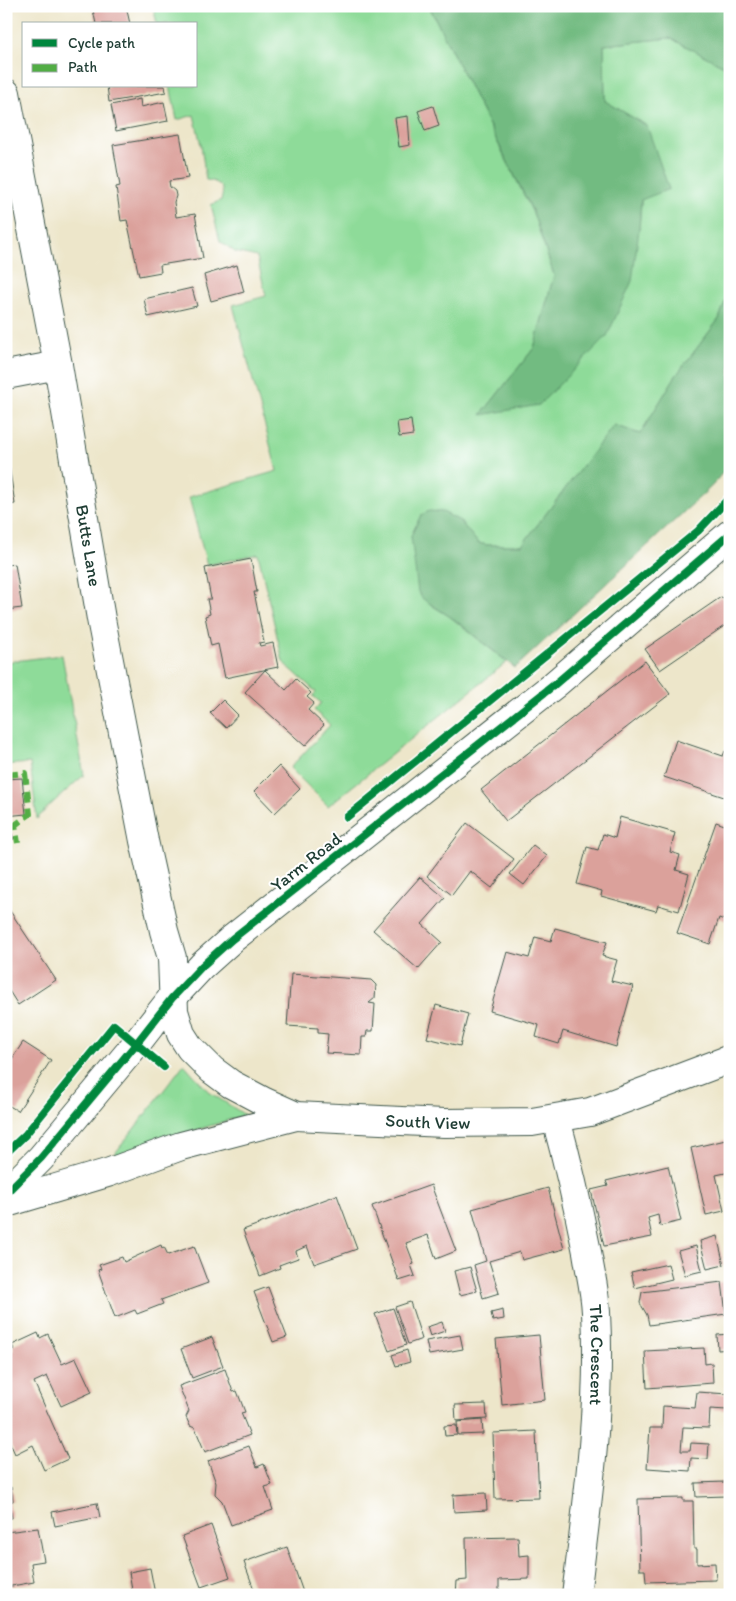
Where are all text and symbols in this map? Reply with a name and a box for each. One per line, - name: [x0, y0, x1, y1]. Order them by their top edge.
- legend: [22, 22, 198, 88]
- text: Cycle path: [68, 34, 135, 52]
- text: Path: [68, 58, 97, 76]
- street label: Butts Lane: [71, 503, 106, 588]
- street label: Yarm Road: [266, 827, 346, 896]
- street label: South View: [385, 1109, 471, 1134]
- street label: The Crescent: [585, 1303, 608, 1406]

